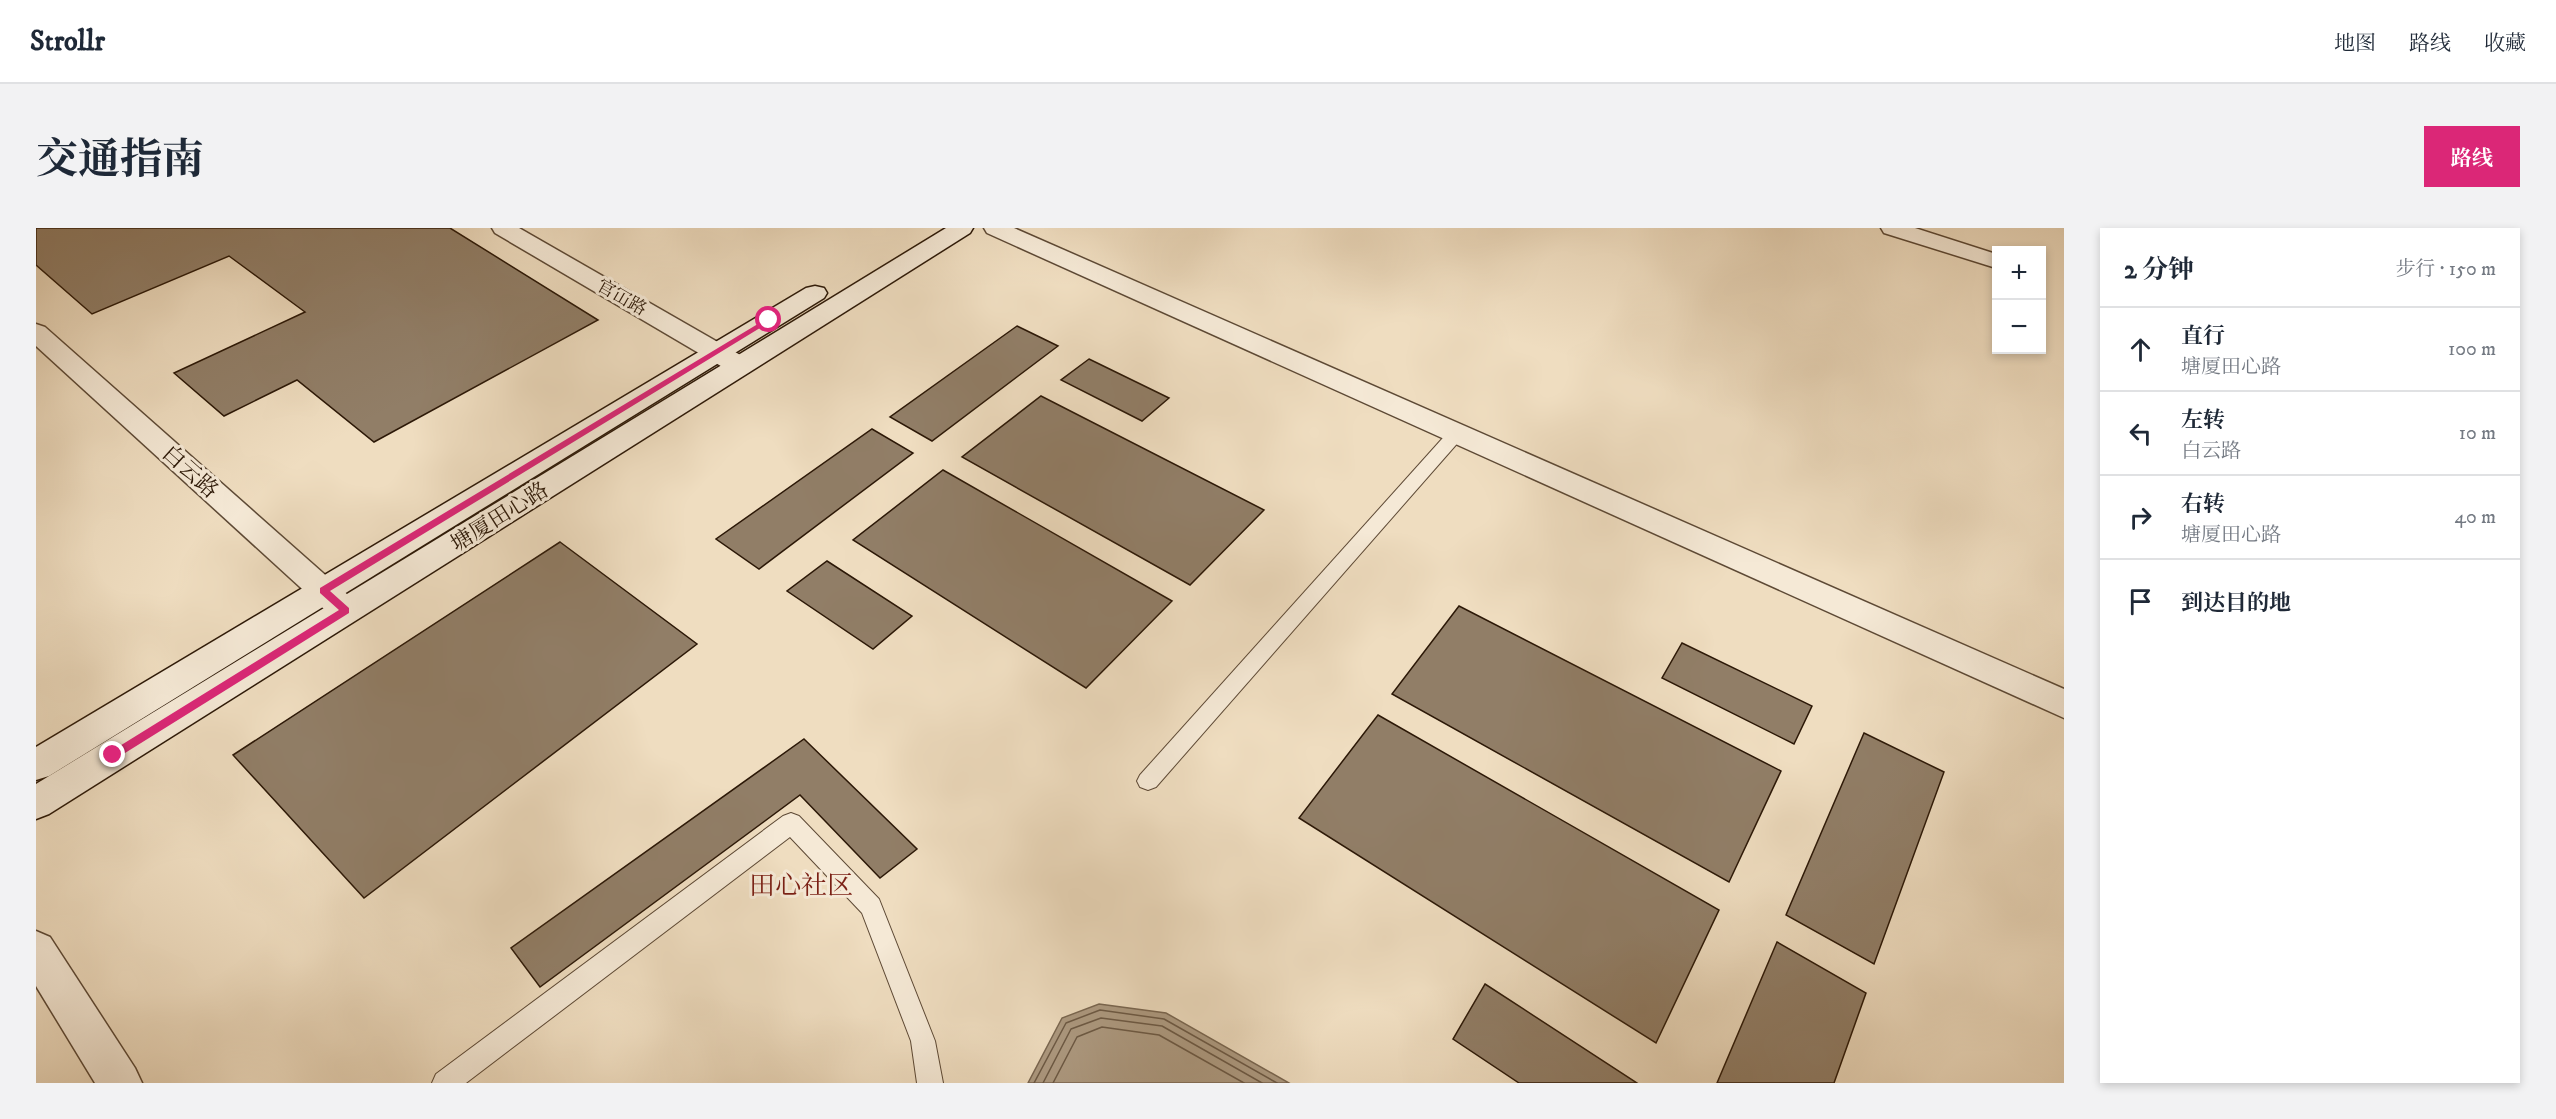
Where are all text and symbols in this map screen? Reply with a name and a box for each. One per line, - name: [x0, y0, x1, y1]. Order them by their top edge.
- text: Strollr: [30, 24, 105, 59]
- text: 地图: [2334, 31, 2376, 57]
- text: 路线: [2409, 31, 2451, 57]
- text: 收藏: [2484, 31, 2526, 57]
- button: 路线: [2424, 126, 2520, 187]
- text: 交通指南: [36, 135, 204, 187]
- map controls: [1992, 246, 2046, 354]
- button: +: [1992, 246, 2046, 300]
- text: 2 分钟: [2124, 254, 2194, 287]
- text: 步行 · 150 m: [2395, 257, 2496, 282]
- street label: 官冚路: [593, 275, 650, 321]
- button: −: [1992, 300, 2046, 354]
- route start: [755, 306, 781, 332]
- text: 直行: [2181, 323, 2225, 350]
- icon: ahead: [2124, 333, 2157, 366]
- text: 100 m: [2448, 337, 2496, 362]
- text: 塘厦田心路: [2181, 355, 2281, 380]
- text: 左转: [2181, 407, 2225, 434]
- icon: left: [2124, 417, 2157, 450]
- text: 10 m: [2459, 421, 2496, 446]
- text: 白云路: [2181, 439, 2241, 464]
- street label: 白云路: [156, 440, 224, 504]
- street label: 塘厦田心路: [446, 477, 554, 558]
- text: 右转: [2181, 491, 2225, 518]
- icon: right: [2124, 501, 2157, 534]
- text: 40 m: [2454, 505, 2496, 530]
- text: 塘厦田心路: [2181, 523, 2281, 548]
- icon: arrive: [2124, 585, 2157, 618]
- text: 到达目的地: [2181, 590, 2291, 617]
- route end: [99, 741, 125, 767]
- district label: 田心社区: [749, 870, 853, 903]

